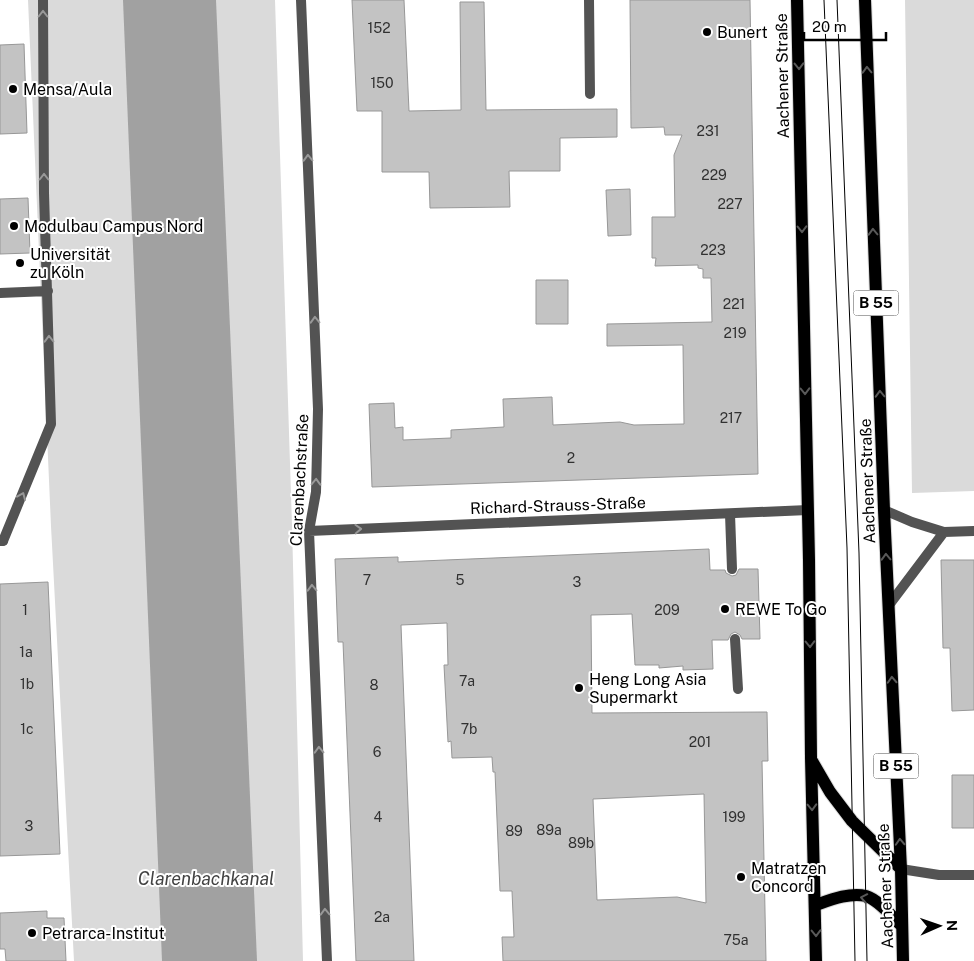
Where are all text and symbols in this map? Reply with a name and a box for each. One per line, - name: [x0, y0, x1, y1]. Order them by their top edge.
- one-way arrow: [38, 10, 48, 18]
- scale bar: [804, 10, 886, 42]
- street label: Aachener Straße: [772, 13, 793, 139]
- text: 20 m: [812, 18, 847, 35]
- house number: 152: [367, 20, 391, 36]
- place label: Bunert: [717, 23, 768, 42]
- marker: Bunert: [701, 26, 713, 38]
- one-way arrow: [793, 62, 804, 70]
- one-way arrow: [862, 65, 872, 73]
- house number: 150: [370, 75, 394, 91]
- place label: Mensa/Aula: [23, 80, 112, 99]
- marker: Mensa/Aula: [7, 83, 19, 95]
- house number: 231: [697, 123, 719, 139]
- one-way arrow: [303, 153, 313, 161]
- house number: 229: [701, 167, 727, 183]
- one-way arrow: [39, 173, 49, 180]
- house number: 227: [717, 196, 743, 212]
- place label: Modulbau Campus Nord: [24, 217, 203, 236]
- marker: Modulbau Campus Nord: [8, 220, 20, 232]
- one-way arrow: [797, 225, 807, 233]
- one-way arrow: [868, 228, 878, 236]
- house number: 223: [700, 242, 726, 258]
- place label: Universität zu Köln: [30, 245, 111, 282]
- marker: Universität zu Köln: [14, 257, 26, 269]
- road number: B 55: [854, 290, 898, 316]
- house number: 221: [723, 296, 745, 312]
- one-way arrow: [309, 316, 320, 324]
- house number: 219: [724, 325, 747, 341]
- one-way arrow: [44, 335, 54, 343]
- one-way arrow: [800, 388, 810, 395]
- one-way arrow: [874, 390, 885, 398]
- house number: 217: [720, 410, 742, 426]
- street label: Clarenbachstraße: [287, 413, 312, 547]
- street label: Aachener Straße: [856, 418, 879, 544]
- house number: 2: [567, 450, 575, 466]
- one-way arrow: [311, 478, 321, 486]
- one-way arrow: [16, 492, 26, 501]
- street label: Richard-Strauss-Straße: [470, 493, 646, 518]
- one-way arrow: [354, 523, 362, 534]
- one-way arrow: [881, 553, 892, 561]
- house number: 7: [363, 572, 371, 588]
- house number: 5: [456, 572, 465, 588]
- house number: 3: [573, 574, 582, 590]
- one-way arrow: [306, 583, 317, 591]
- place label: REWE To Go: [735, 600, 827, 619]
- house number: 1: [22, 602, 28, 618]
- house number: 209: [654, 602, 680, 618]
- marker: REWE To Go: [719, 603, 731, 615]
- one-way arrow: [805, 640, 815, 648]
- house number: 1a: [19, 644, 33, 660]
- place label: Heng Long Asia Supermarkt: [589, 670, 706, 707]
- house number: 7a: [459, 673, 475, 689]
- house number: 1b: [20, 676, 34, 692]
- one-way arrow: [887, 676, 898, 684]
- house number: 8: [369, 677, 379, 693]
- marker: Heng Long Asia Supermarkt: [573, 682, 585, 694]
- house number: 1c: [20, 721, 34, 737]
- house number: 7b: [461, 721, 477, 737]
- house number: 201: [689, 734, 711, 750]
- house number: 6: [373, 744, 382, 760]
- one-way arrow: [313, 746, 324, 754]
- road number: B 55: [874, 754, 918, 778]
- one-way arrow: [807, 803, 818, 811]
- house number: 4: [374, 809, 383, 825]
- house number: 199: [722, 809, 746, 825]
- house number: 3: [25, 818, 34, 834]
- house number: 89a: [536, 822, 562, 838]
- house number: 89: [505, 823, 523, 839]
- street label: Aachener Straße: [874, 823, 897, 949]
- house number: 89b: [568, 835, 594, 851]
- one-way arrow: [895, 838, 905, 846]
- place label: Matratzen Concord: [751, 859, 826, 896]
- water label: Clarenbachkanal: [138, 868, 274, 889]
- marker: Matratzen Concord: [735, 871, 747, 883]
- one-way arrow: [859, 893, 868, 904]
- north arrow: [914, 901, 964, 951]
- one-way arrow: [320, 908, 331, 916]
- house number: 2a: [374, 909, 390, 925]
- text: N: [944, 920, 960, 931]
- place label: Petrarca-Institut: [42, 924, 165, 943]
- marker: Petrarca-Institut: [26, 927, 38, 939]
- one-way arrow: [811, 930, 821, 937]
- house number: 75a: [723, 932, 749, 948]

